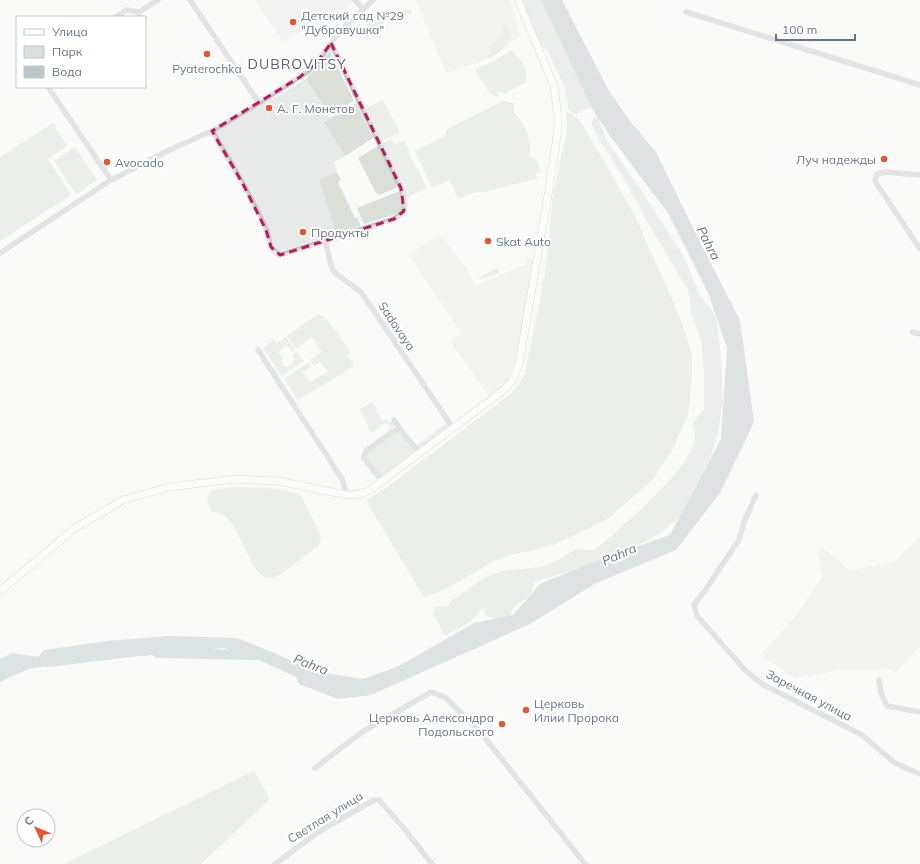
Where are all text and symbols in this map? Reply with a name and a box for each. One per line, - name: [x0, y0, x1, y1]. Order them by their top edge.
- place label: Детский сад №29 "Дубравушка": [301, 8, 404, 37]
- legend: [16, 16, 146, 88]
- scale bar: [776, 16, 855, 42]
- marker: Детский сад №29 "Дубравушка": [288, 17, 298, 27]
- text: 100 m: [782, 22, 817, 37]
- text: Улица: [51, 24, 88, 39]
- text: Парк: [52, 44, 83, 59]
- marker: Pyaterochka: [202, 49, 212, 59]
- district label: DUBROVITSY: [248, 55, 346, 73]
- place label: Pyaterochka: [172, 61, 242, 76]
- text: Вода: [52, 64, 82, 79]
- place label: А. Г. Монетов: [277, 101, 355, 116]
- marker: А. Г. Монетов: [264, 103, 274, 113]
- place label: Луч надежды: [796, 152, 876, 167]
- marker: Луч надежды: [879, 154, 889, 164]
- place label: Avocado: [115, 155, 164, 170]
- marker: Avocado: [102, 157, 112, 167]
- water label: Pahra: [694, 223, 724, 263]
- place label: Продукты: [311, 225, 369, 240]
- marker: Продукты: [298, 227, 308, 237]
- place label: Skat Auto: [496, 234, 551, 249]
- marker: Skat Auto: [483, 236, 493, 246]
- street label: Sadovaya: [375, 299, 419, 353]
- water label: Pahra: [599, 539, 639, 569]
- water label: Pahra: [291, 650, 331, 678]
- street label: Заречная улица: [764, 666, 854, 724]
- place label: Церковь Илии Пророка: [534, 696, 619, 725]
- marker: Церковь Илии Пророка: [521, 705, 531, 715]
- place label: Церковь Александра Подольского: [369, 710, 494, 739]
- marker: Церковь Александра Подольского: [497, 719, 507, 729]
- street label: Светлая улица: [285, 788, 365, 846]
- north arrow: [16, 808, 56, 848]
- text: С: [21, 813, 37, 829]

